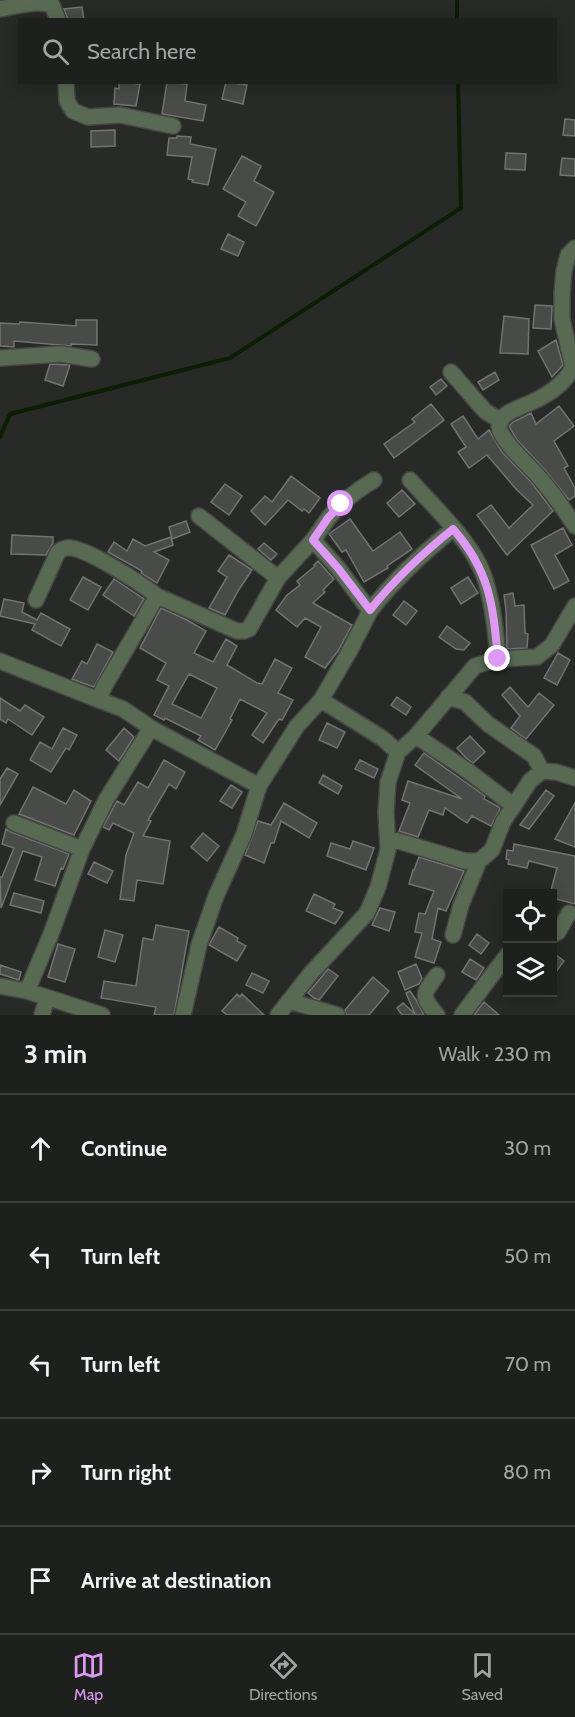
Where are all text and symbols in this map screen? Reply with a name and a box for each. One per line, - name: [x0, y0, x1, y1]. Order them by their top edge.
- search box: [18, 18, 557, 84]
- icon: search: [39, 35, 72, 68]
- text: Search here: [87, 38, 196, 65]
- route start: [327, 490, 353, 516]
- route end: [484, 645, 510, 671]
- map controls: [503, 889, 557, 997]
- button: locate: [503, 889, 557, 943]
- button: layers: [503, 943, 557, 997]
- text: 3 min: [24, 1038, 87, 1070]
- text: Walk · 230 m: [439, 1042, 551, 1066]
- icon: ahead: [24, 1132, 57, 1165]
- text: Continue: [81, 1135, 167, 1162]
- text: 30 m: [504, 1136, 551, 1160]
- icon: left: [24, 1240, 57, 1273]
- text: Turn left: [81, 1243, 160, 1270]
- text: 50 m: [504, 1244, 551, 1268]
- icon: left: [24, 1348, 57, 1381]
- text: Turn left: [81, 1351, 160, 1378]
- text: 70 m: [505, 1352, 551, 1376]
- icon: right: [24, 1456, 57, 1489]
- text: Turn right: [81, 1459, 171, 1486]
- text: 80 m: [503, 1460, 551, 1484]
- icon: arrive: [24, 1564, 57, 1597]
- text: Arrive at destination: [81, 1567, 271, 1594]
- tab: Map: [72, 1649, 105, 1704]
- tab: Directions: [249, 1649, 317, 1704]
- tab: Saved: [461, 1649, 503, 1704]

